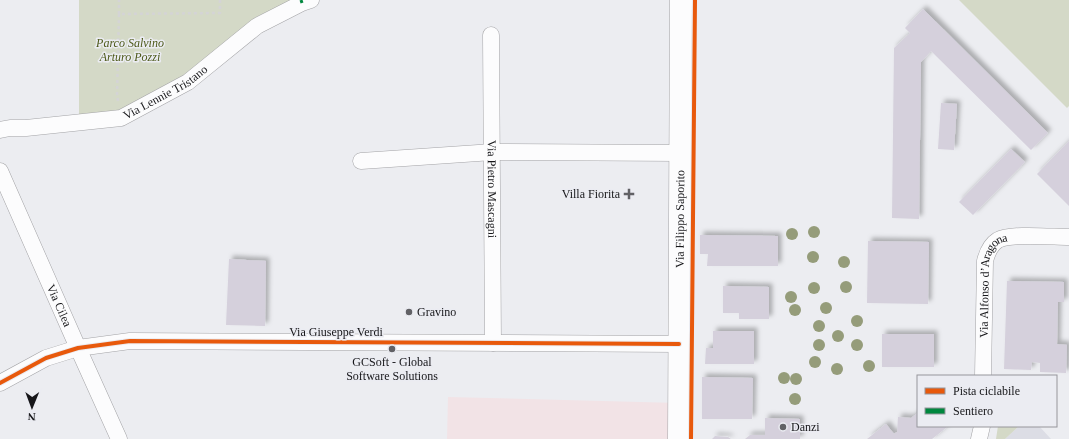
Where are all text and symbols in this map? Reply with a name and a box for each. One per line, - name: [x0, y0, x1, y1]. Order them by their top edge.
- park label: Parco Salvino Arturo Pozzi: [95, 36, 164, 64]
- street label: Via Lennie Tristano: [121, 62, 210, 122]
- street label: Via Pietro Mascagni: [485, 140, 499, 239]
- street label: Via Filippo Saporito: [673, 170, 687, 268]
- place label: Villa Fiorita: [562, 187, 621, 201]
- marker: Villa Fiorita: [623, 188, 635, 200]
- street label: Via Alfonso d’Aragona: [977, 230, 1009, 338]
- street label: Via Cilea: [44, 282, 75, 330]
- place label: Gravino: [417, 305, 456, 319]
- marker: Gravino: [404, 307, 414, 317]
- street label: Via Giuseppe Verdi: [289, 325, 384, 339]
- marker: GCSoft - Global Software Solutions: [387, 344, 397, 354]
- place label: GCSoft - Global Software Solutions: [346, 355, 438, 383]
- legend: [917, 375, 1057, 427]
- text: Pista ciclabile: [953, 384, 1020, 398]
- north arrow: [12, 387, 52, 427]
- text: Sentiero: [953, 404, 993, 418]
- text: N: [28, 411, 36, 423]
- place label: Danzi: [791, 420, 820, 434]
- marker: Danzi: [778, 422, 788, 432]

